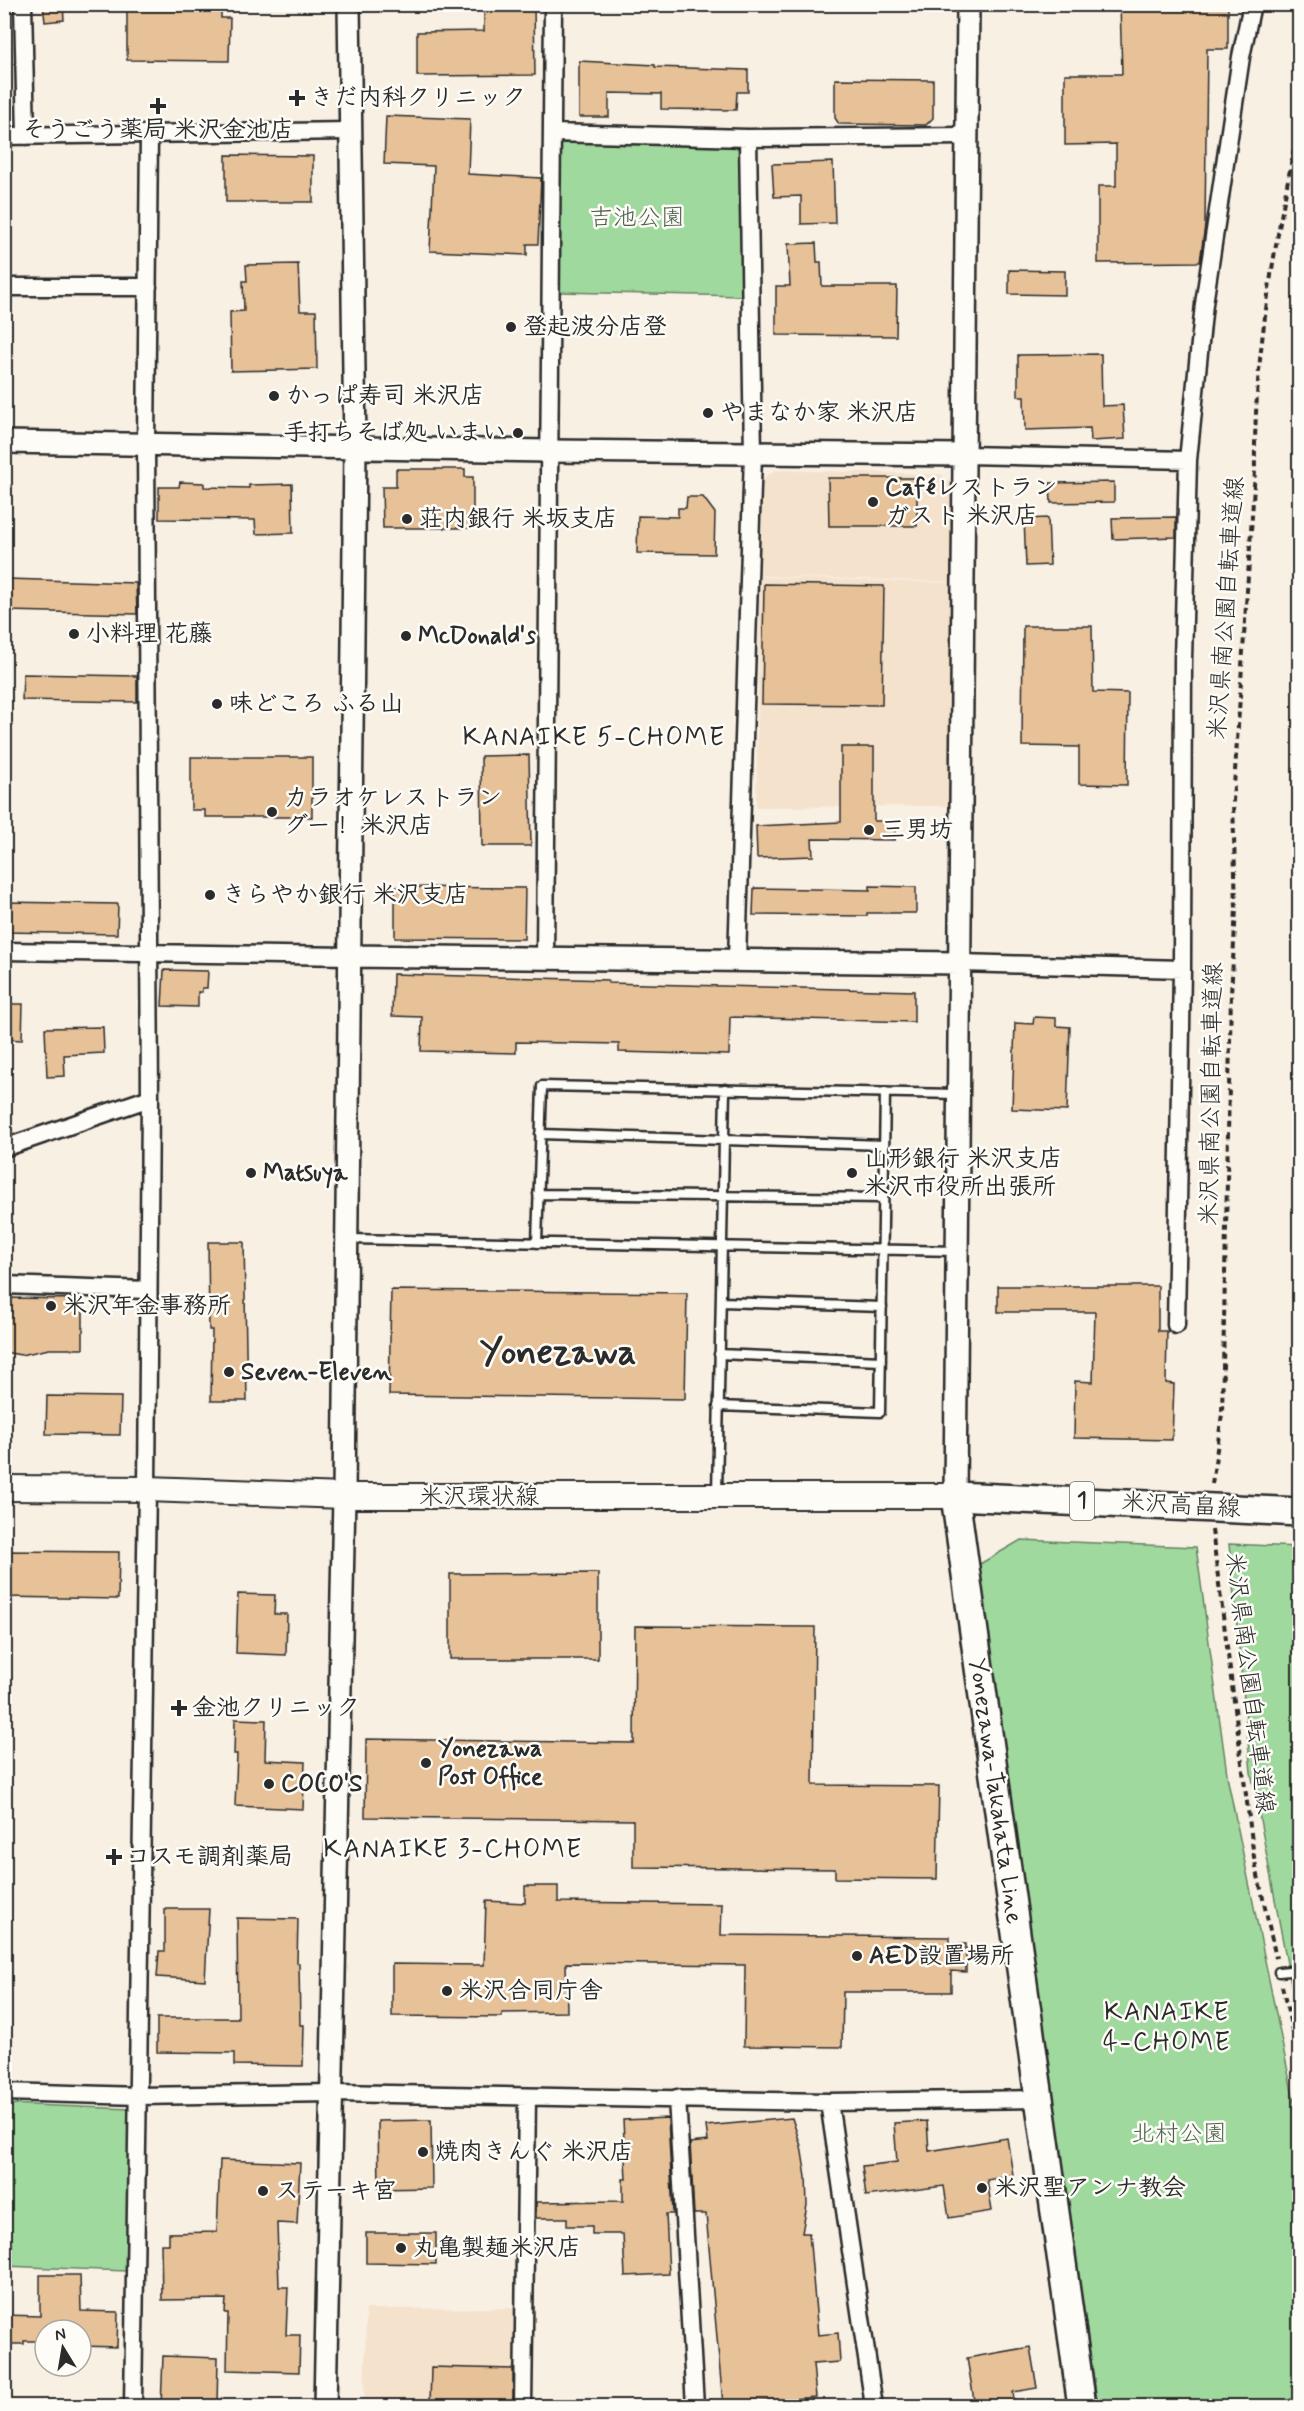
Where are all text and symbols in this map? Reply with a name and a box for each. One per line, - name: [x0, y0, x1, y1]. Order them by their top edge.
- place label: きだ内科クリニック: [310, 83, 526, 114]
- marker: きだ内科クリニック: [288, 89, 306, 107]
- marker: そうごう薬局 米沢金池店: [151, 99, 165, 113]
- place label: そうごう薬局 米沢金池店: [22, 115, 294, 146]
- park label: 吉池公園: [589, 203, 685, 234]
- place label: 登起波分店登: [523, 312, 667, 343]
- marker: 登起波分店登: [504, 320, 518, 334]
- place label: かっぱ寿司 米沢店: [286, 381, 484, 412]
- marker: かっぱ寿司 米沢店: [267, 389, 281, 403]
- place label: やまなか家 米沢店: [720, 398, 918, 429]
- marker: やまなか家 米沢店: [701, 406, 715, 420]
- place label: 手打ちそば処 いまい: [284, 418, 506, 449]
- marker: 手打ちそば処 いまい: [511, 426, 525, 440]
- place label: Caféレストラン ガスト 米沢店: [885, 473, 1058, 532]
- street label: 米沢県南公園自転車道線: [1202, 475, 1252, 741]
- marker: Caféレストラン ガスト 米沢店: [866, 495, 880, 509]
- place label: 荘内銀行 米坂支店: [419, 504, 617, 535]
- marker: 荘内銀行 米坂支店: [400, 512, 414, 526]
- place label: 小料理 花藤: [86, 619, 212, 650]
- place label: McDonald's: [418, 621, 536, 652]
- marker: 小料理 花藤: [67, 627, 81, 641]
- marker: McDonald's: [399, 629, 413, 643]
- place label: 味どころ ふる山: [229, 689, 403, 720]
- marker: 味どころ ふる山: [210, 697, 224, 711]
- district label: KANAIKE 5-CHOME: [462, 721, 726, 755]
- place label: カラオケレストラン グー！ 米沢店: [284, 783, 502, 842]
- marker: カラオケレストラン グー！ 米沢店: [265, 805, 279, 819]
- place label: 三男坊: [881, 815, 953, 846]
- marker: 三男坊: [862, 823, 876, 837]
- place label: きらやか銀行 米沢支店: [222, 880, 468, 911]
- marker: きらやか銀行 米沢支店: [203, 888, 217, 902]
- street label: 米沢県南公園自転車道線: [1194, 962, 1230, 1226]
- place label: 山形銀行 米沢支店 米沢市役所出張所: [864, 1144, 1062, 1203]
- place label: Matsuya: [263, 1158, 348, 1189]
- marker: Matsuya: [244, 1166, 258, 1180]
- marker: 山形銀行 米沢支店 米沢市役所出張所: [845, 1166, 859, 1180]
- place label: 米沢年金事務所: [63, 1291, 231, 1322]
- marker: 米沢年金事務所: [44, 1299, 58, 1313]
- district label: Yonezawa: [480, 1330, 636, 1377]
- place label: Seven-Eleven: [241, 1357, 392, 1388]
- marker: Seven-Eleven: [222, 1365, 236, 1379]
- street label: 米沢環状線: [419, 1482, 539, 1513]
- road number: 1: [1070, 1482, 1094, 1520]
- street label: 米沢高畠線: [1120, 1487, 1242, 1525]
- street label: 米沢県南公園自転車道線: [1218, 1550, 1280, 1816]
- street label: Yonezawa-Takahata Line: [961, 1656, 1029, 1926]
- place label: 金池クリニック: [192, 1693, 360, 1724]
- marker: 金池クリニック: [170, 1699, 188, 1717]
- place label: Yonezawa Post Office: [438, 1734, 543, 1793]
- marker: Yonezawa Post Office: [419, 1756, 433, 1770]
- place label: COCO'S: [281, 1769, 363, 1800]
- marker: COCO'S: [262, 1777, 276, 1791]
- district label: KANAIKE 3-CHOME: [323, 1833, 583, 1867]
- place label: コスモ調剤薬局: [126, 1842, 293, 1873]
- marker: コスモ調剤薬局: [107, 1850, 121, 1864]
- place label: AED設置場所: [869, 1941, 1014, 1972]
- marker: AED設置場所: [850, 1949, 864, 1963]
- place label: 米沢合同庁舎: [459, 1976, 603, 2007]
- marker: 米沢合同庁舎: [440, 1984, 454, 1998]
- district label: KANAIKE 4-CHOME: [1103, 1996, 1231, 2060]
- park label: 北村公園: [1131, 2119, 1227, 2150]
- place label: 焼肉きんぐ 米沢店: [435, 2137, 633, 2168]
- marker: 焼肉きんぐ 米沢店: [416, 2145, 430, 2159]
- place label: 米沢聖アンナ教会: [994, 2173, 1186, 2204]
- place label: ステーキ宮: [275, 2176, 396, 2207]
- marker: 米沢聖アンナ教会: [975, 2181, 989, 2195]
- marker: ステーキ宮: [256, 2184, 270, 2198]
- place label: 丸亀製麺米沢店: [413, 2233, 581, 2264]
- marker: 丸亀製麺米沢店: [394, 2241, 408, 2255]
- north arrow: [33, 2318, 93, 2378]
- text: N: [53, 2323, 68, 2346]

